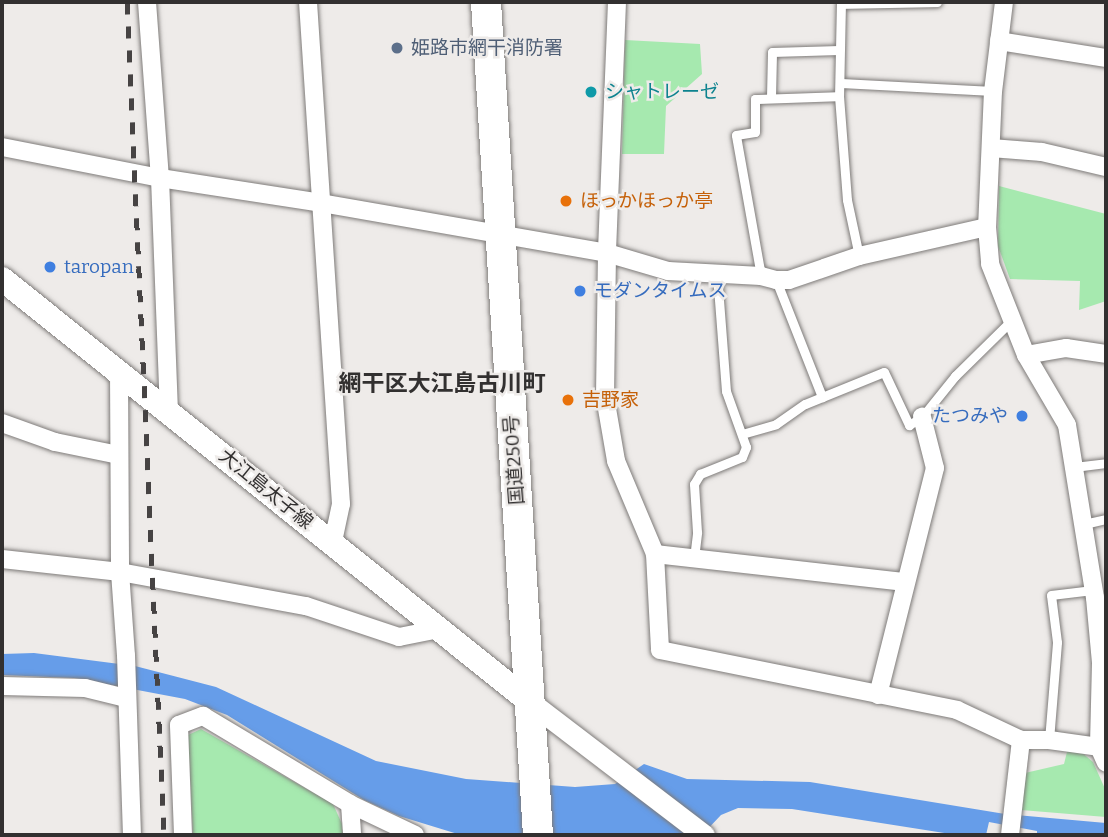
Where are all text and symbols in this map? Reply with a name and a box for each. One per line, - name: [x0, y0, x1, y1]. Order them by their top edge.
- place label: 姫路市網干消防署: [411, 37, 563, 59]
- marker: 姫路市網干消防署: [389, 40, 405, 56]
- place label: シャトレーゼ: [605, 81, 719, 103]
- marker: シャトレーゼ: [583, 84, 599, 100]
- place label: ほっかほっか亭: [580, 190, 713, 212]
- marker: ほっかほっか亭: [558, 193, 574, 209]
- place label: taropan: [64, 256, 134, 278]
- marker: taropan: [42, 259, 58, 275]
- place label: モダンタイムス: [594, 280, 727, 302]
- marker: モダンタイムス: [572, 283, 588, 299]
- district label: 網干区大江島古川町: [339, 369, 545, 397]
- place label: 吉野家: [582, 389, 639, 411]
- marker: 吉野家: [560, 392, 576, 408]
- place label: たつみや: [932, 405, 1008, 427]
- marker: たつみや: [1014, 408, 1030, 424]
- street label: 国道250号: [500, 414, 528, 506]
- street label: 大江島太子線: [215, 444, 317, 534]

